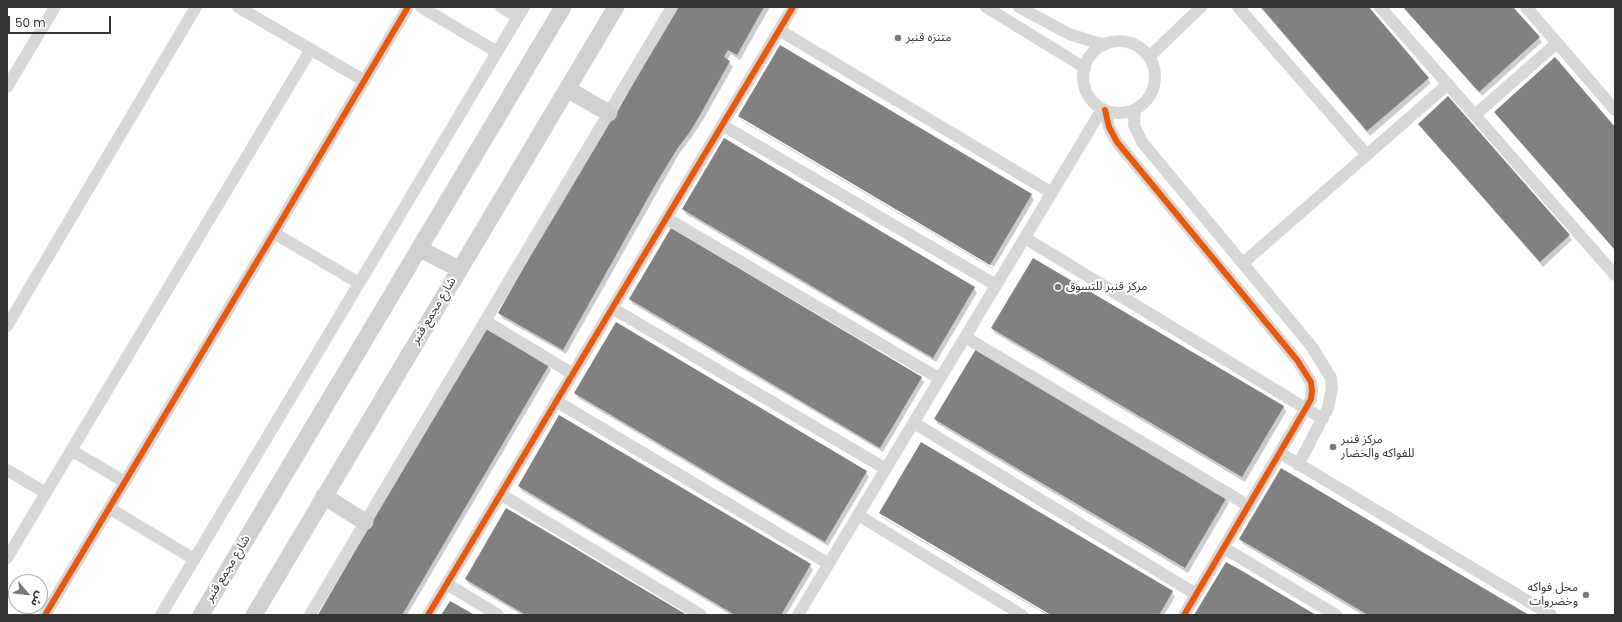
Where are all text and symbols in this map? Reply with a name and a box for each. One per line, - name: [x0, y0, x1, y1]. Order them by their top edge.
- scale bar: [10, 8, 113, 34]
- text: 50 m: [15, 14, 46, 31]
- place label: متنزه قنبر: [906, 31, 952, 45]
- marker: متنزه قنبر: [893, 33, 903, 43]
- street label: شارع مجمع قنبر: [408, 275, 460, 347]
- place label: مركز قنبر للتسوق: [1066, 280, 1147, 294]
- marker: مركز قنبر للتسوق: [1053, 282, 1063, 292]
- place label: مركز قنبر للفواكه والخضار: [1341, 433, 1414, 461]
- marker: مركز قنبر للفواكه والخضار: [1328, 442, 1338, 452]
- street label: شارع مجمع قنبر: [202, 533, 254, 605]
- north arrow: [8, 574, 48, 614]
- place label: محل فواكه وخضروات: [1527, 581, 1578, 609]
- text: ش: [27, 589, 48, 610]
- marker: محل فواكه وخضروات: [1581, 590, 1591, 600]

